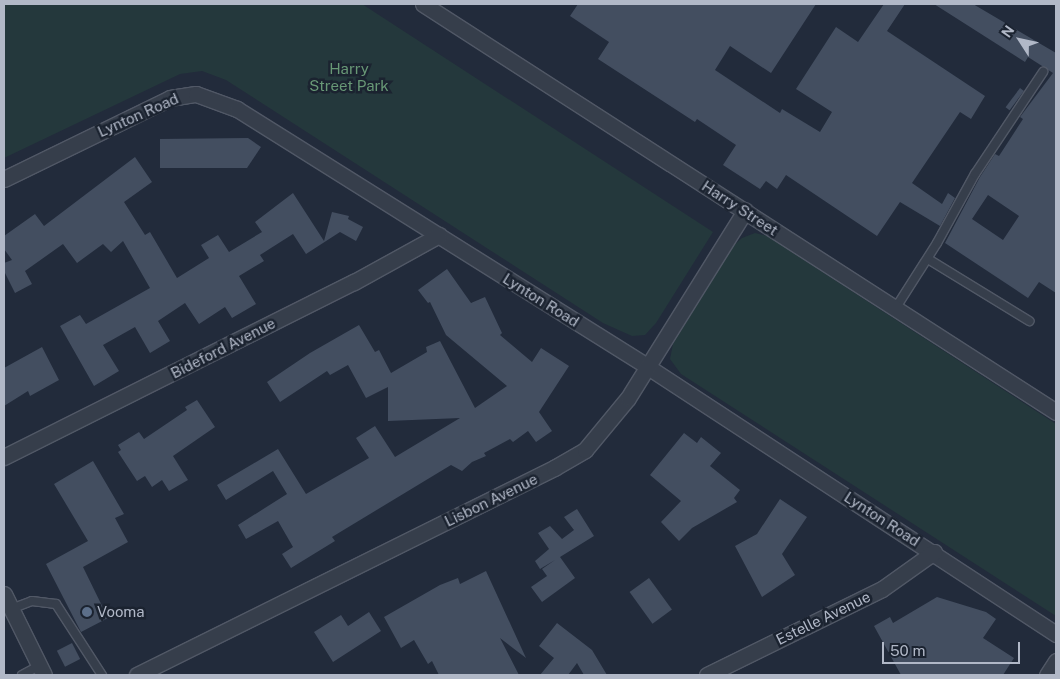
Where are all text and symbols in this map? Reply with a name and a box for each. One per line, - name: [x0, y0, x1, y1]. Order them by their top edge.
- north arrow: [995, 15, 1045, 65]
- text: N: [998, 22, 1017, 40]
- park label: Harry Street Park: [309, 59, 389, 94]
- street label: Lynton Road: [95, 89, 181, 141]
- street label: Harry Street: [699, 177, 781, 239]
- street label: Lynton Road: [500, 269, 582, 331]
- street label: Bideford Avenue: [168, 314, 278, 382]
- street label: Lisbon Avenue: [442, 470, 540, 530]
- street label: Lynton Road: [841, 488, 923, 550]
- street label: Estelle Avenue: [773, 587, 873, 649]
- place label: Vooma: [97, 603, 145, 621]
- marker: Vooma: [81, 606, 93, 618]
- scale bar: [885, 632, 1022, 664]
- text: 50 m: [890, 642, 925, 659]

